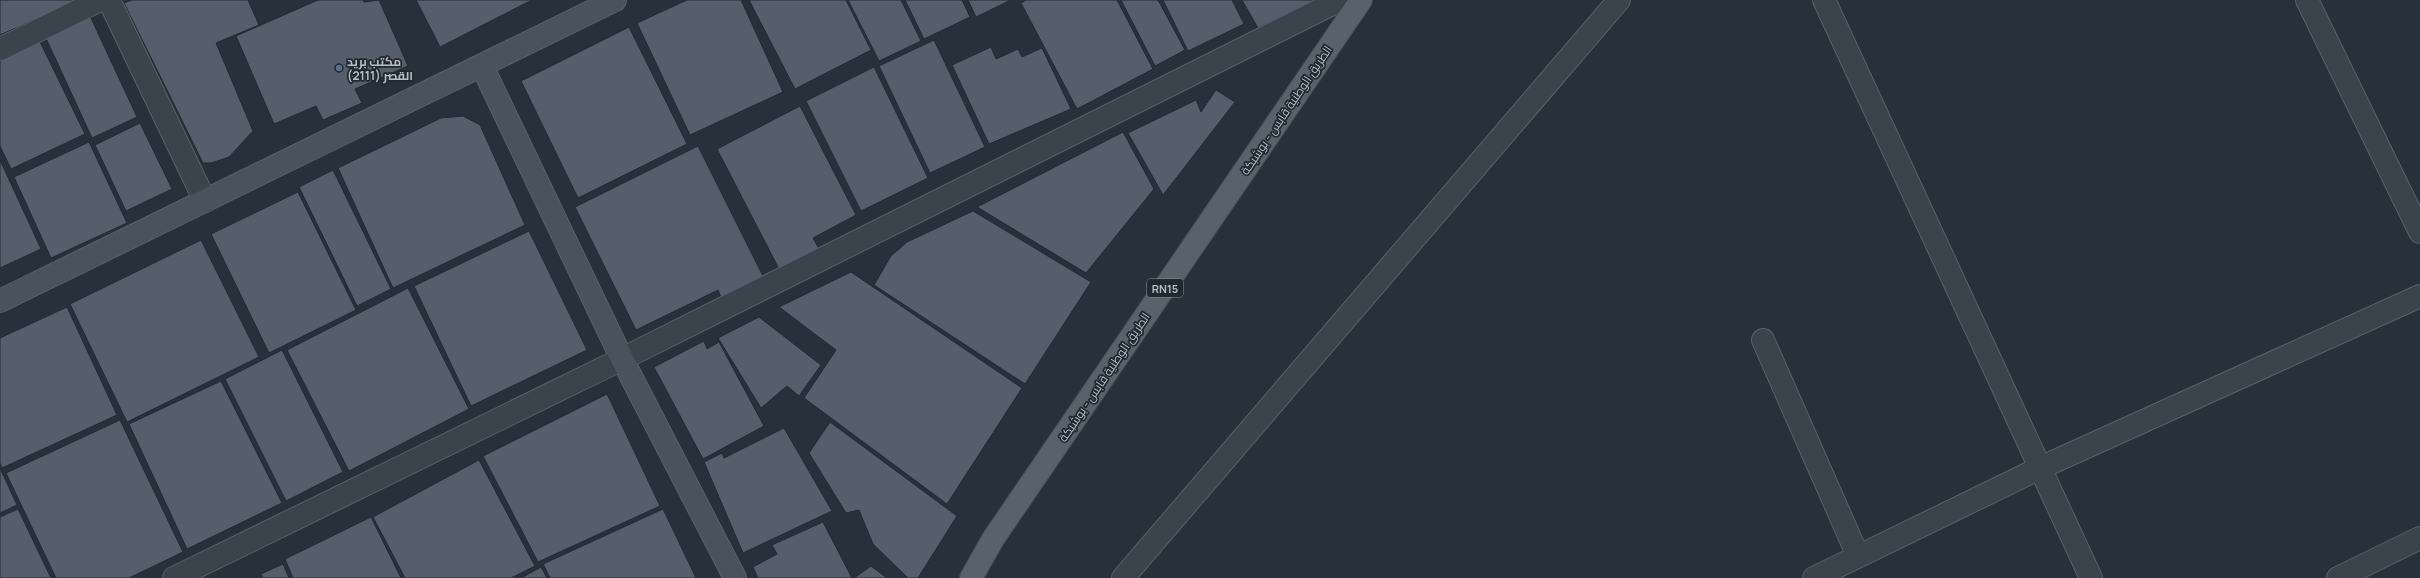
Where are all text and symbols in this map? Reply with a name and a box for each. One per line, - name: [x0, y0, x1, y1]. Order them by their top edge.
- street label: الطريق الوطنية قابس - بوشبكة: [1236, 42, 1336, 178]
- place label: مكتب بريد القصر (2111): [347, 53, 413, 84]
- marker: مكتب بريد القصر (2111): [334, 63, 344, 73]
- road number: RN15: [1147, 279, 1183, 297]
- street label: الطريق الوطنية قابس - بوشبكة: [1054, 309, 1154, 445]

